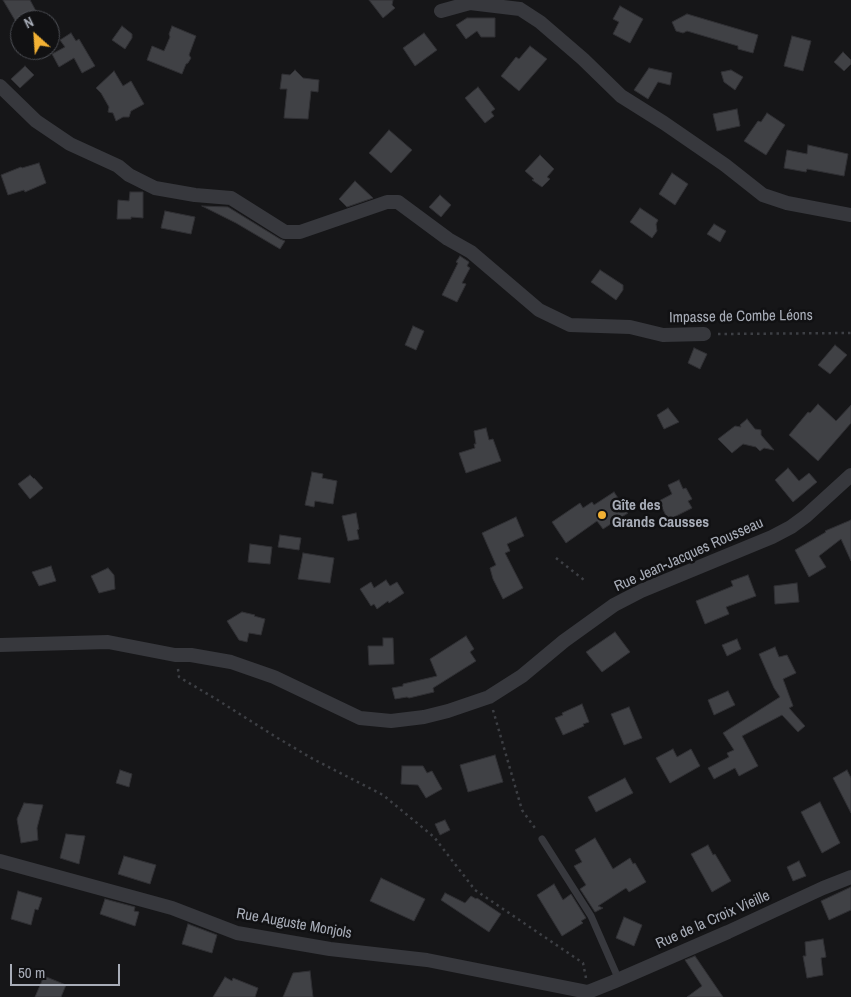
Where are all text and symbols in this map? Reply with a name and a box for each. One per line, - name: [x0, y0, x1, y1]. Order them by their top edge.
- north arrow: [10, 10, 60, 60]
- text: N: [21, 13, 37, 32]
- street label: Impasse de Combe Léons: [669, 307, 813, 327]
- place label: Gîte des Grands Causses: [612, 497, 709, 532]
- marker: Gîte des Grands Causses: [596, 509, 608, 521]
- street label: Rue Jean-Jacques Rousseau: [612, 514, 766, 596]
- street label: Rue de la Croix Vieille: [653, 887, 773, 953]
- street label: Rue Auguste Monjols: [235, 905, 353, 943]
- scale bar: [12, 954, 122, 986]
- text: 50 m: [18, 962, 45, 983]

